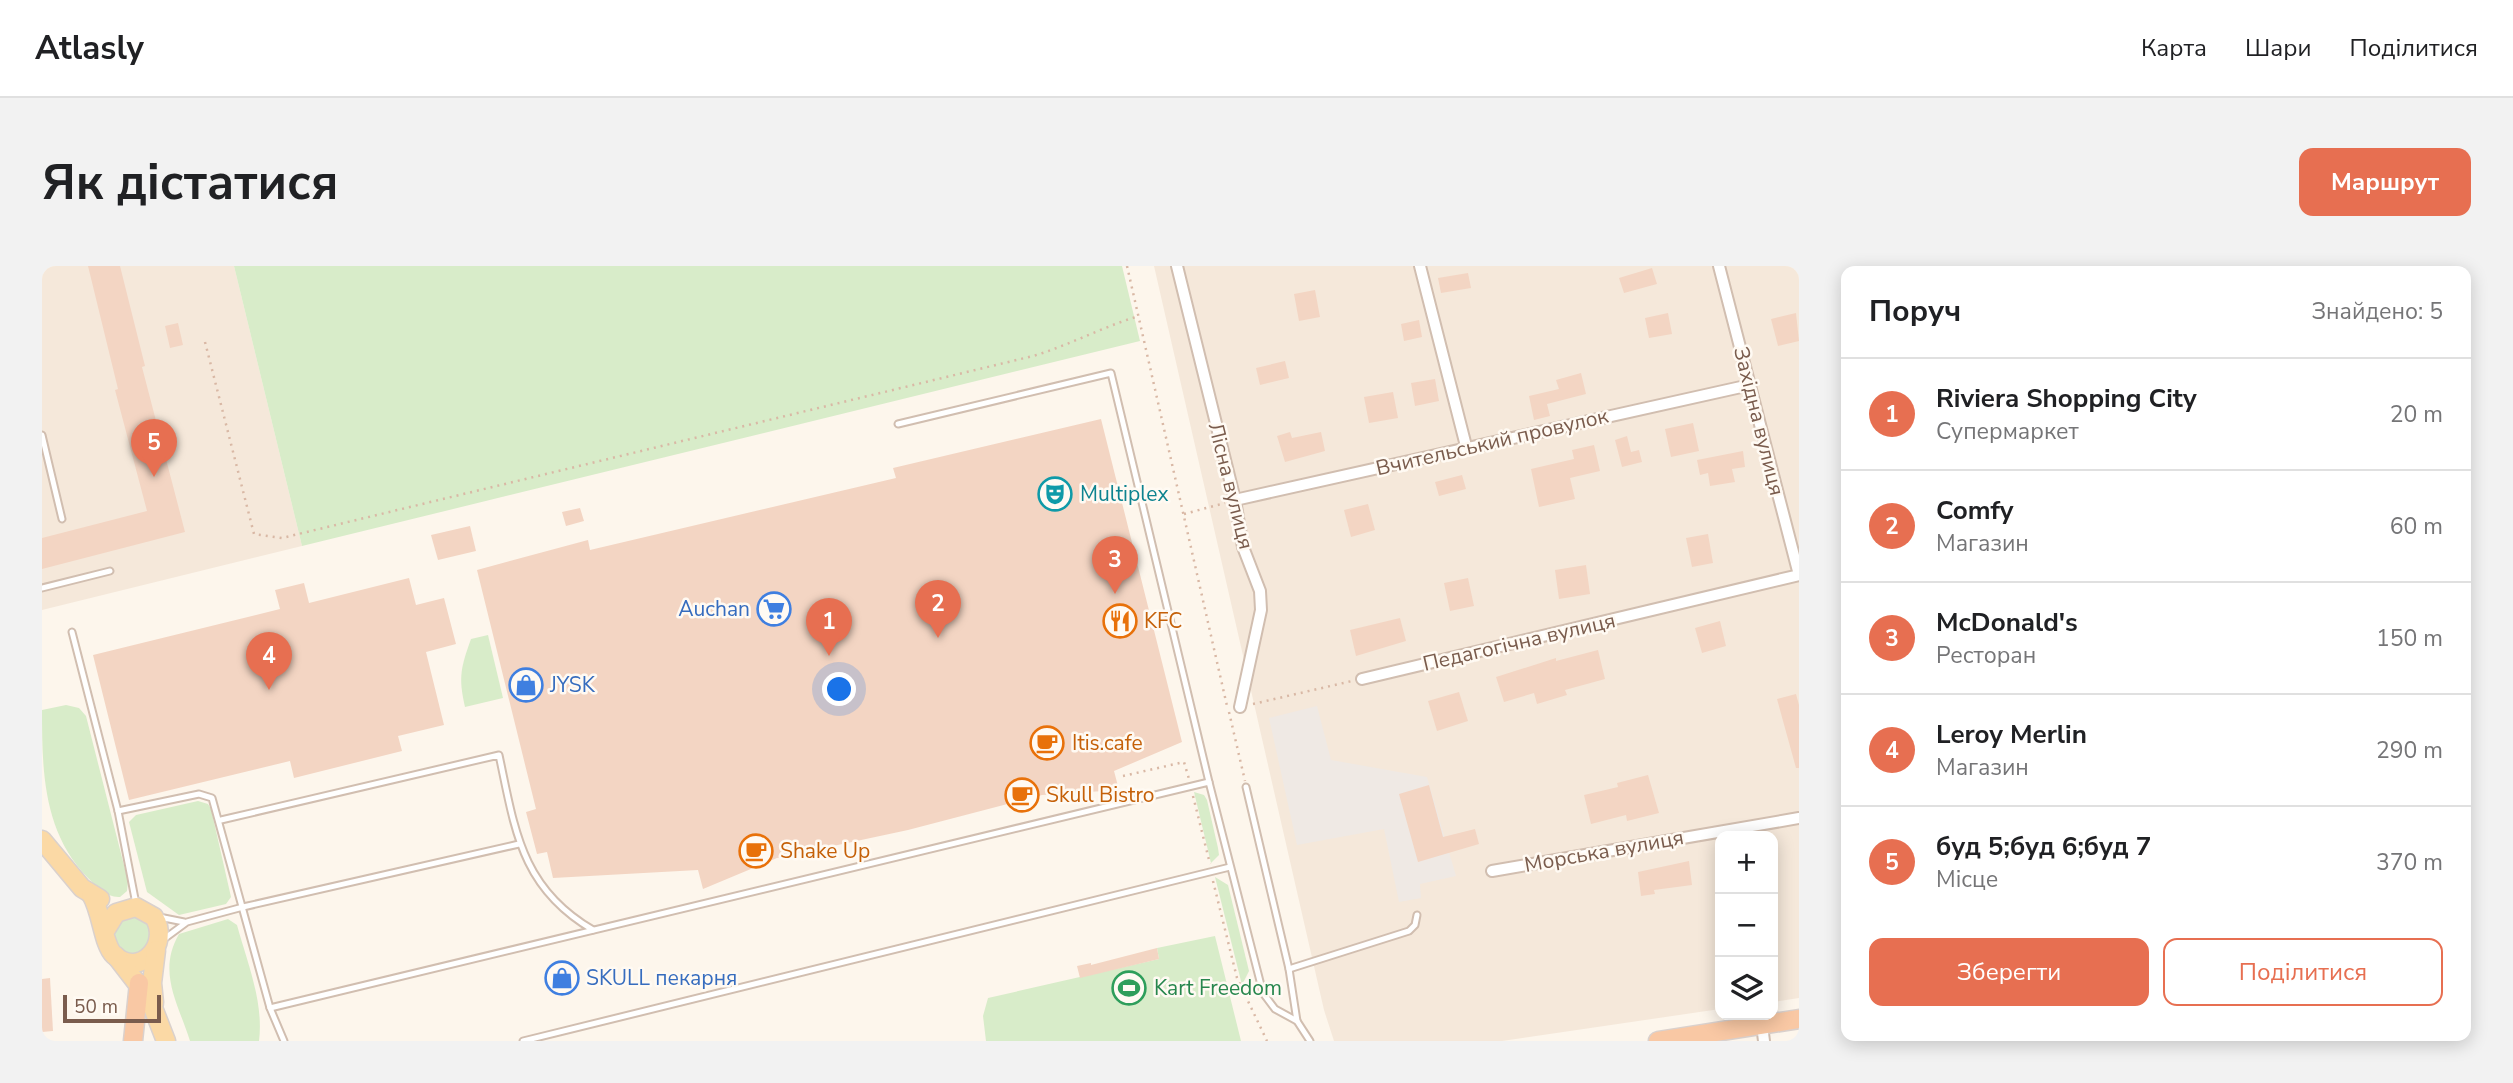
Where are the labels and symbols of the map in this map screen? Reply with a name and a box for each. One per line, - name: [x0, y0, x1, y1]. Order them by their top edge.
- street label: Західна вулиця: [1727, 344, 1791, 498]
- street label: Вчительський провулок: [1373, 401, 1612, 482]
- pin: 5: [131, 419, 177, 477]
- street label: Лісна вулиця: [1202, 420, 1260, 552]
- theatre icon: Multiplex: [1036, 475, 1074, 513]
- place label: Multiplex: [1080, 480, 1168, 508]
- pin: 3: [1092, 536, 1138, 594]
- pin: 2: [915, 580, 961, 638]
- supermarket icon: Auchan: [755, 590, 793, 628]
- place label: Auchan: [678, 595, 750, 623]
- pin: 1: [806, 598, 852, 656]
- restaurant icon: KFC: [1101, 602, 1139, 640]
- street label: Педагогічна вулиця: [1420, 606, 1618, 678]
- place label: KFC: [1144, 607, 1182, 635]
- pin: 4: [246, 632, 292, 690]
- shop icon: JYSK: [507, 666, 545, 704]
- place label: JYSK: [549, 671, 596, 699]
- your location: [822, 672, 856, 706]
- cafe icon: Itis.cafe: [1028, 724, 1066, 762]
- place label: Itis.cafe: [1072, 729, 1143, 757]
- cafe icon: Skull Bistro: [1003, 776, 1041, 814]
- place label: Skull Bistro: [1046, 781, 1155, 809]
- street label: Морська вулиця: [1522, 823, 1686, 879]
- cafe icon: Shake Up: [737, 832, 775, 870]
- place label: Shake Up: [780, 837, 870, 865]
- shop icon: SKULL пекарня: [543, 959, 581, 997]
- place label: SKULL пекарня: [586, 964, 737, 992]
- sports icon: Kart Freedom: [1110, 969, 1148, 1007]
- place label: Kart Freedom: [1154, 974, 1282, 1002]
- scale bar: [63, 992, 161, 1024]

